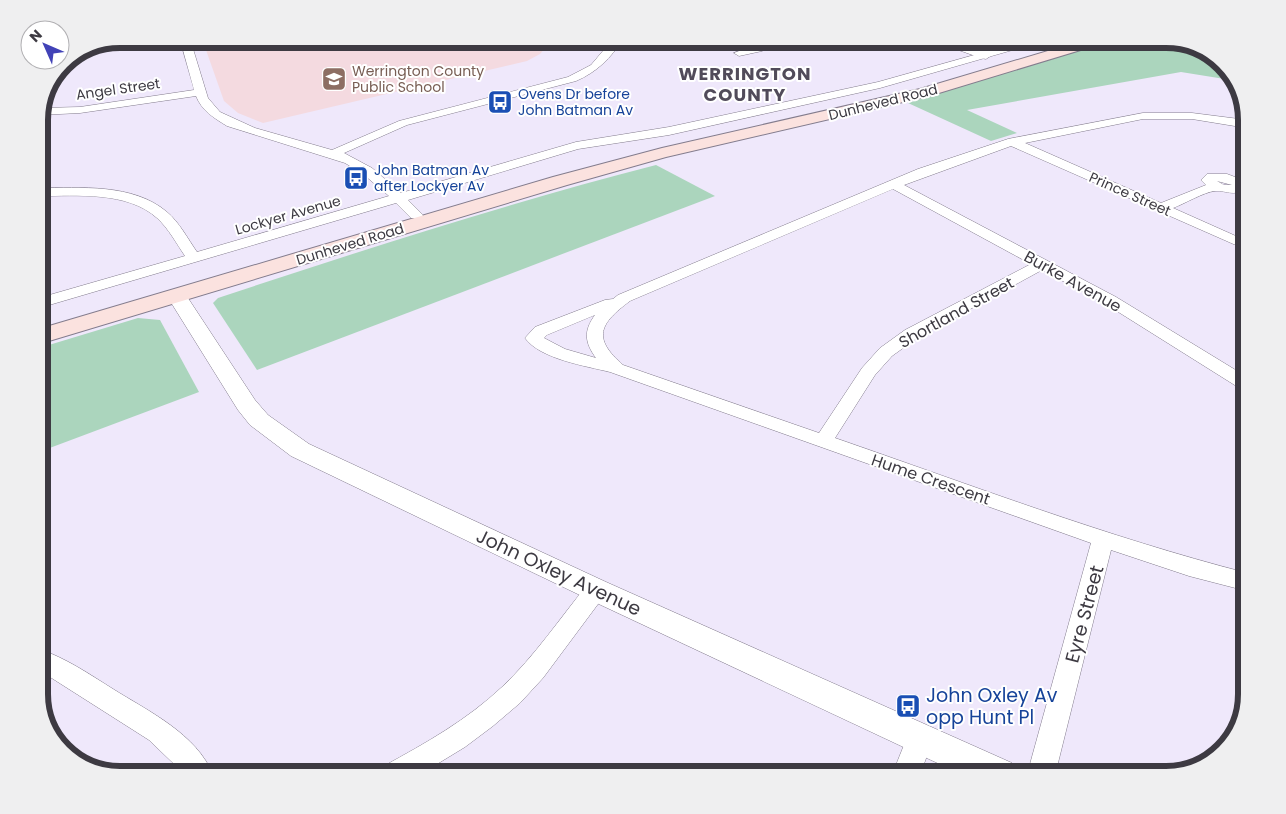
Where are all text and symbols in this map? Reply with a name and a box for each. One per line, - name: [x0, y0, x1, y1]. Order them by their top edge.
- north arrow: [20, 20, 70, 70]
- text: N: [25, 25, 47, 47]
- place label: Werrington County Public School: [352, 61, 484, 97]
- district label: WERRINGTON COUNTY: [678, 61, 812, 107]
- school or university icon: Werrington County Public School: [321, 66, 347, 92]
- street label: Angel Street: [75, 73, 161, 105]
- street label: Dunheved Road: [826, 79, 940, 125]
- place label: Ovens Dr before John Batman Av: [518, 84, 633, 120]
- bus stop icon: Ovens Dr before John Batman Av: [487, 89, 513, 115]
- place label: John Batman Av after Lockyer Av: [374, 160, 489, 196]
- bus stop icon: John Batman Av after Lockyer Av: [343, 165, 369, 191]
- street label: Prince Street: [1086, 167, 1174, 221]
- street label: Lockyer Avenue: [233, 190, 343, 240]
- street label: Dunheved Road: [294, 218, 406, 270]
- street label: Burke Avenue: [1020, 245, 1126, 318]
- street label: Shortland Street: [894, 271, 1018, 354]
- street label: Hume Crescent: [868, 448, 993, 511]
- street label: John Oxley Avenue: [472, 522, 646, 623]
- street label: Eyre Street: [1058, 562, 1110, 666]
- place label: John Oxley Av opp Hunt Pl: [926, 682, 1058, 731]
- bus stop icon: John Oxley Av opp Hunt Pl: [895, 693, 921, 719]

